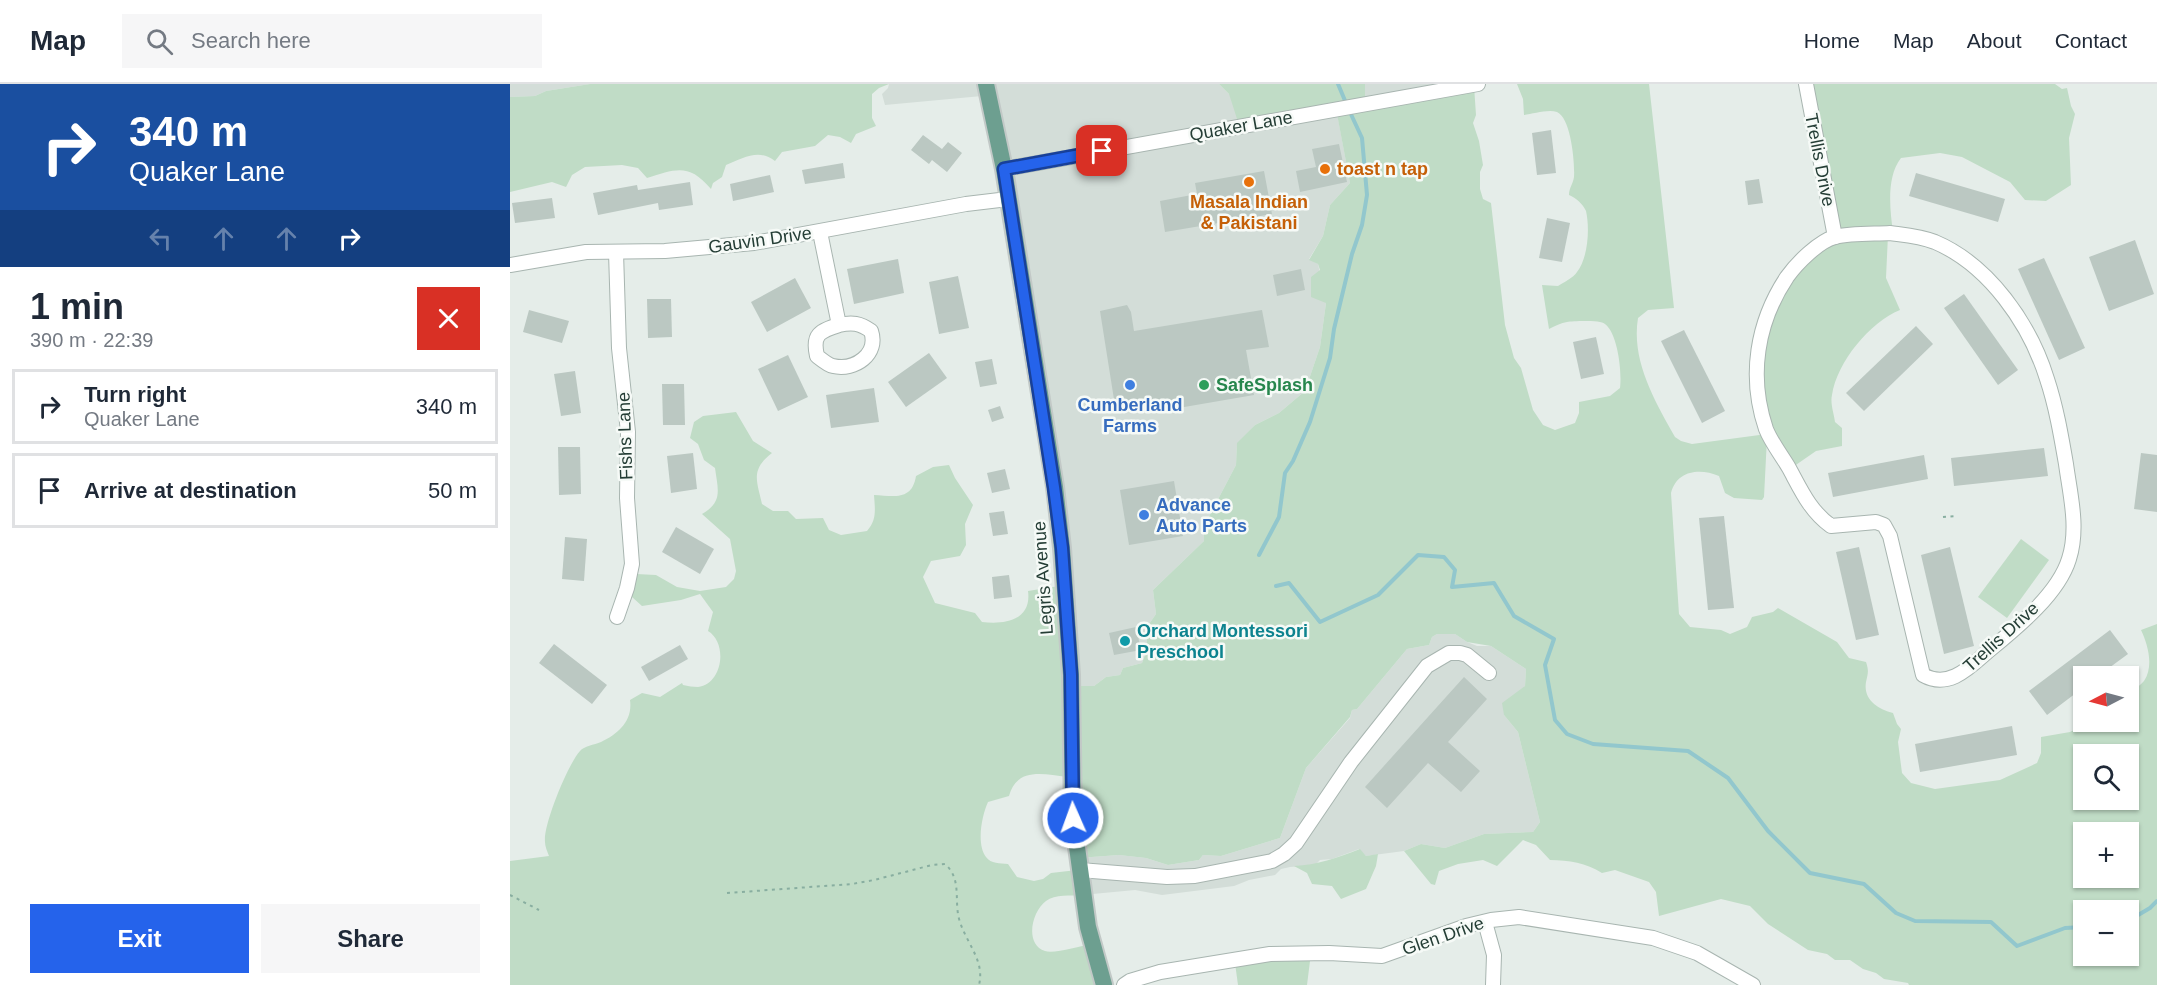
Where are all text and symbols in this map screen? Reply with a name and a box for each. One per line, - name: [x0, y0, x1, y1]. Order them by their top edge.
- search box: [122, 14, 542, 68]
- text: Map: [30, 25, 86, 56]
- icon: search: [143, 25, 176, 58]
- text: Search here: [191, 28, 311, 53]
- text: Home: [1804, 29, 1860, 52]
- text: Map: [1893, 29, 1934, 52]
- text: About: [1967, 29, 2022, 52]
- text: Contact: [2055, 29, 2127, 52]
- street label: Quaker Lane: [1188, 107, 1294, 145]
- icon: right: [30, 108, 108, 186]
- text: 340 m: [129, 108, 248, 155]
- street label: Trellis Drive: [1801, 112, 1839, 208]
- pin: [1076, 125, 1127, 176]
- icon: arrive: [1085, 134, 1118, 167]
- text: Quaker Lane: [129, 157, 285, 187]
- place label: toast n tap: [1337, 159, 1428, 179]
- marker: toast n tap: [1318, 162, 1332, 176]
- marker: Masala Indian & Pakistani: [1242, 175, 1256, 189]
- place label: Masala Indian & Pakistani: [1190, 192, 1308, 233]
- icon: left: [144, 222, 177, 255]
- icon: ahead: [207, 222, 240, 255]
- icon: ahead: [270, 222, 303, 255]
- icon: right: [333, 222, 366, 255]
- street label: Gauvin Drive: [707, 223, 813, 257]
- text: 1 min: [30, 286, 124, 327]
- button: close: [417, 287, 480, 350]
- text: 390 m · 22:39: [30, 329, 153, 351]
- place label: SafeSplash: [1216, 375, 1313, 395]
- marker: Cumberland Farms: [1123, 378, 1137, 392]
- marker: SafeSplash: [1197, 378, 1211, 392]
- text: Turn right: [84, 382, 186, 407]
- icon: right: [33, 390, 66, 423]
- street label: Fishs Lane: [613, 392, 637, 480]
- text: 340 m: [416, 394, 477, 419]
- place label: Cumberland Farms: [1077, 395, 1183, 436]
- text: Quaker Lane: [84, 408, 200, 430]
- icon: arrive: [33, 474, 66, 507]
- text: Arrive at destination: [84, 478, 297, 503]
- text: 50 m: [428, 478, 477, 503]
- place label: Advance Auto Parts: [1156, 495, 1247, 536]
- marker: Advance Auto Parts: [1137, 508, 1151, 522]
- street label: Legris Avenue: [1029, 521, 1057, 635]
- street label: Trellis Drive: [1959, 598, 2043, 676]
- place label: Orchard Montessori Preschool: [1137, 621, 1308, 662]
- marker: Orchard Montessori Preschool: [1118, 634, 1132, 648]
- north arrow: [2073, 666, 2139, 732]
- map controls: [2073, 666, 2139, 966]
- button: search: [2073, 744, 2139, 810]
- position arrow: [1041, 786, 1105, 850]
- button: +: [2073, 822, 2139, 888]
- button: −: [2073, 900, 2139, 966]
- button: Exit: [30, 904, 249, 973]
- button: Share: [261, 904, 480, 973]
- street label: Glen Drive: [1400, 913, 1486, 959]

